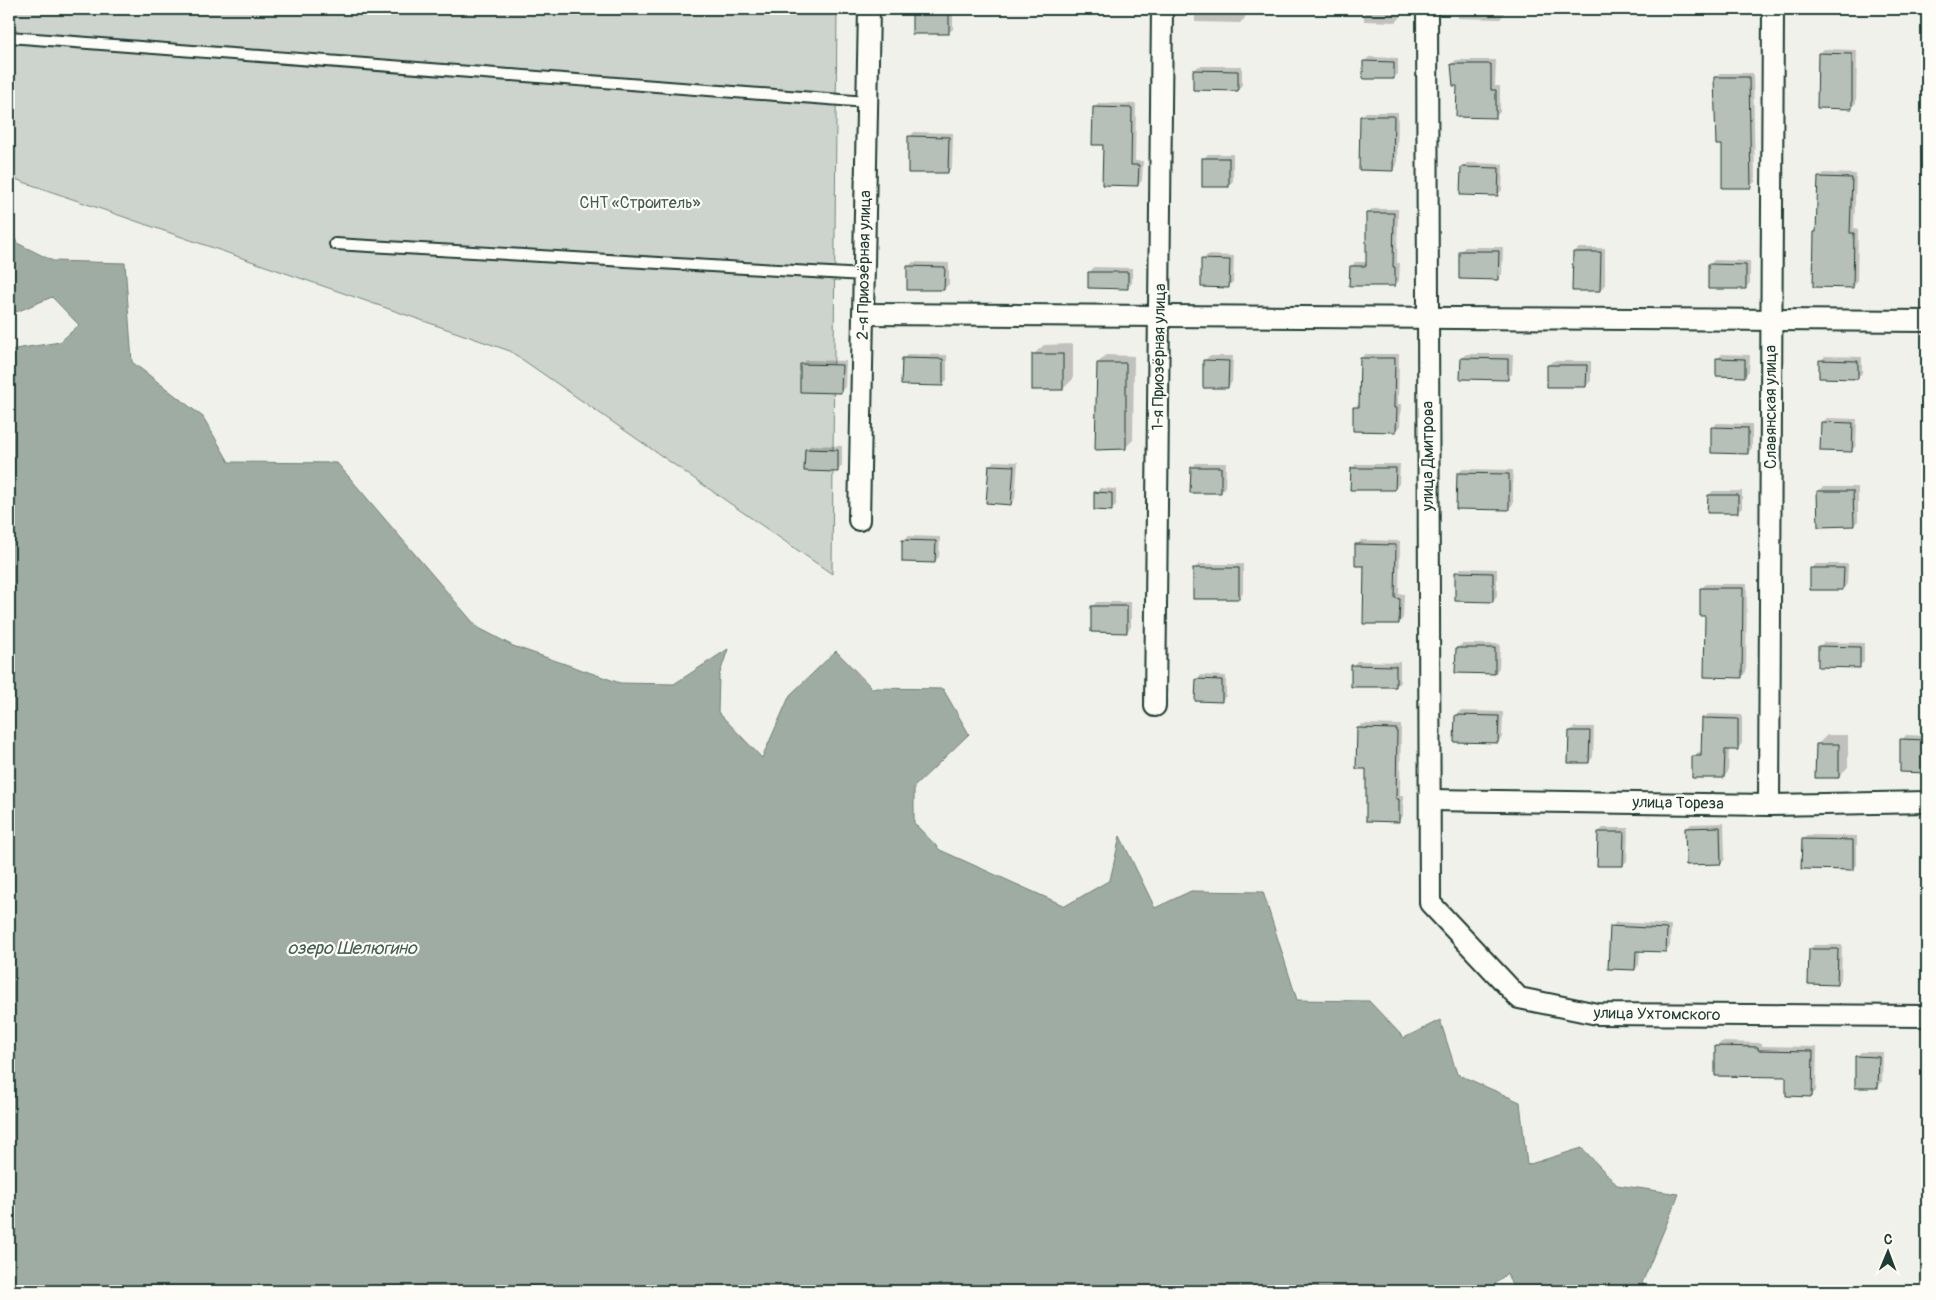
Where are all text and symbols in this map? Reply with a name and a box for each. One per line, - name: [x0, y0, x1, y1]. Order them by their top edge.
- street label: 2-я Приозёрная улица: [853, 190, 875, 340]
- park label: СНТ «Строитель»: [579, 193, 701, 213]
- street label: 1-я Приозёрная улица: [1148, 283, 1170, 431]
- street label: Славянская улица: [1761, 345, 1781, 469]
- street label: улица Дмитрова: [1418, 401, 1438, 512]
- street label: улица Тореза: [1631, 792, 1724, 814]
- water label: озеро Шелюгино: [287, 937, 418, 960]
- street label: улица Ухтомского: [1592, 1003, 1721, 1025]
- north arrow: [1864, 1228, 1914, 1278]
- text: С: [1884, 1231, 1893, 1248]

